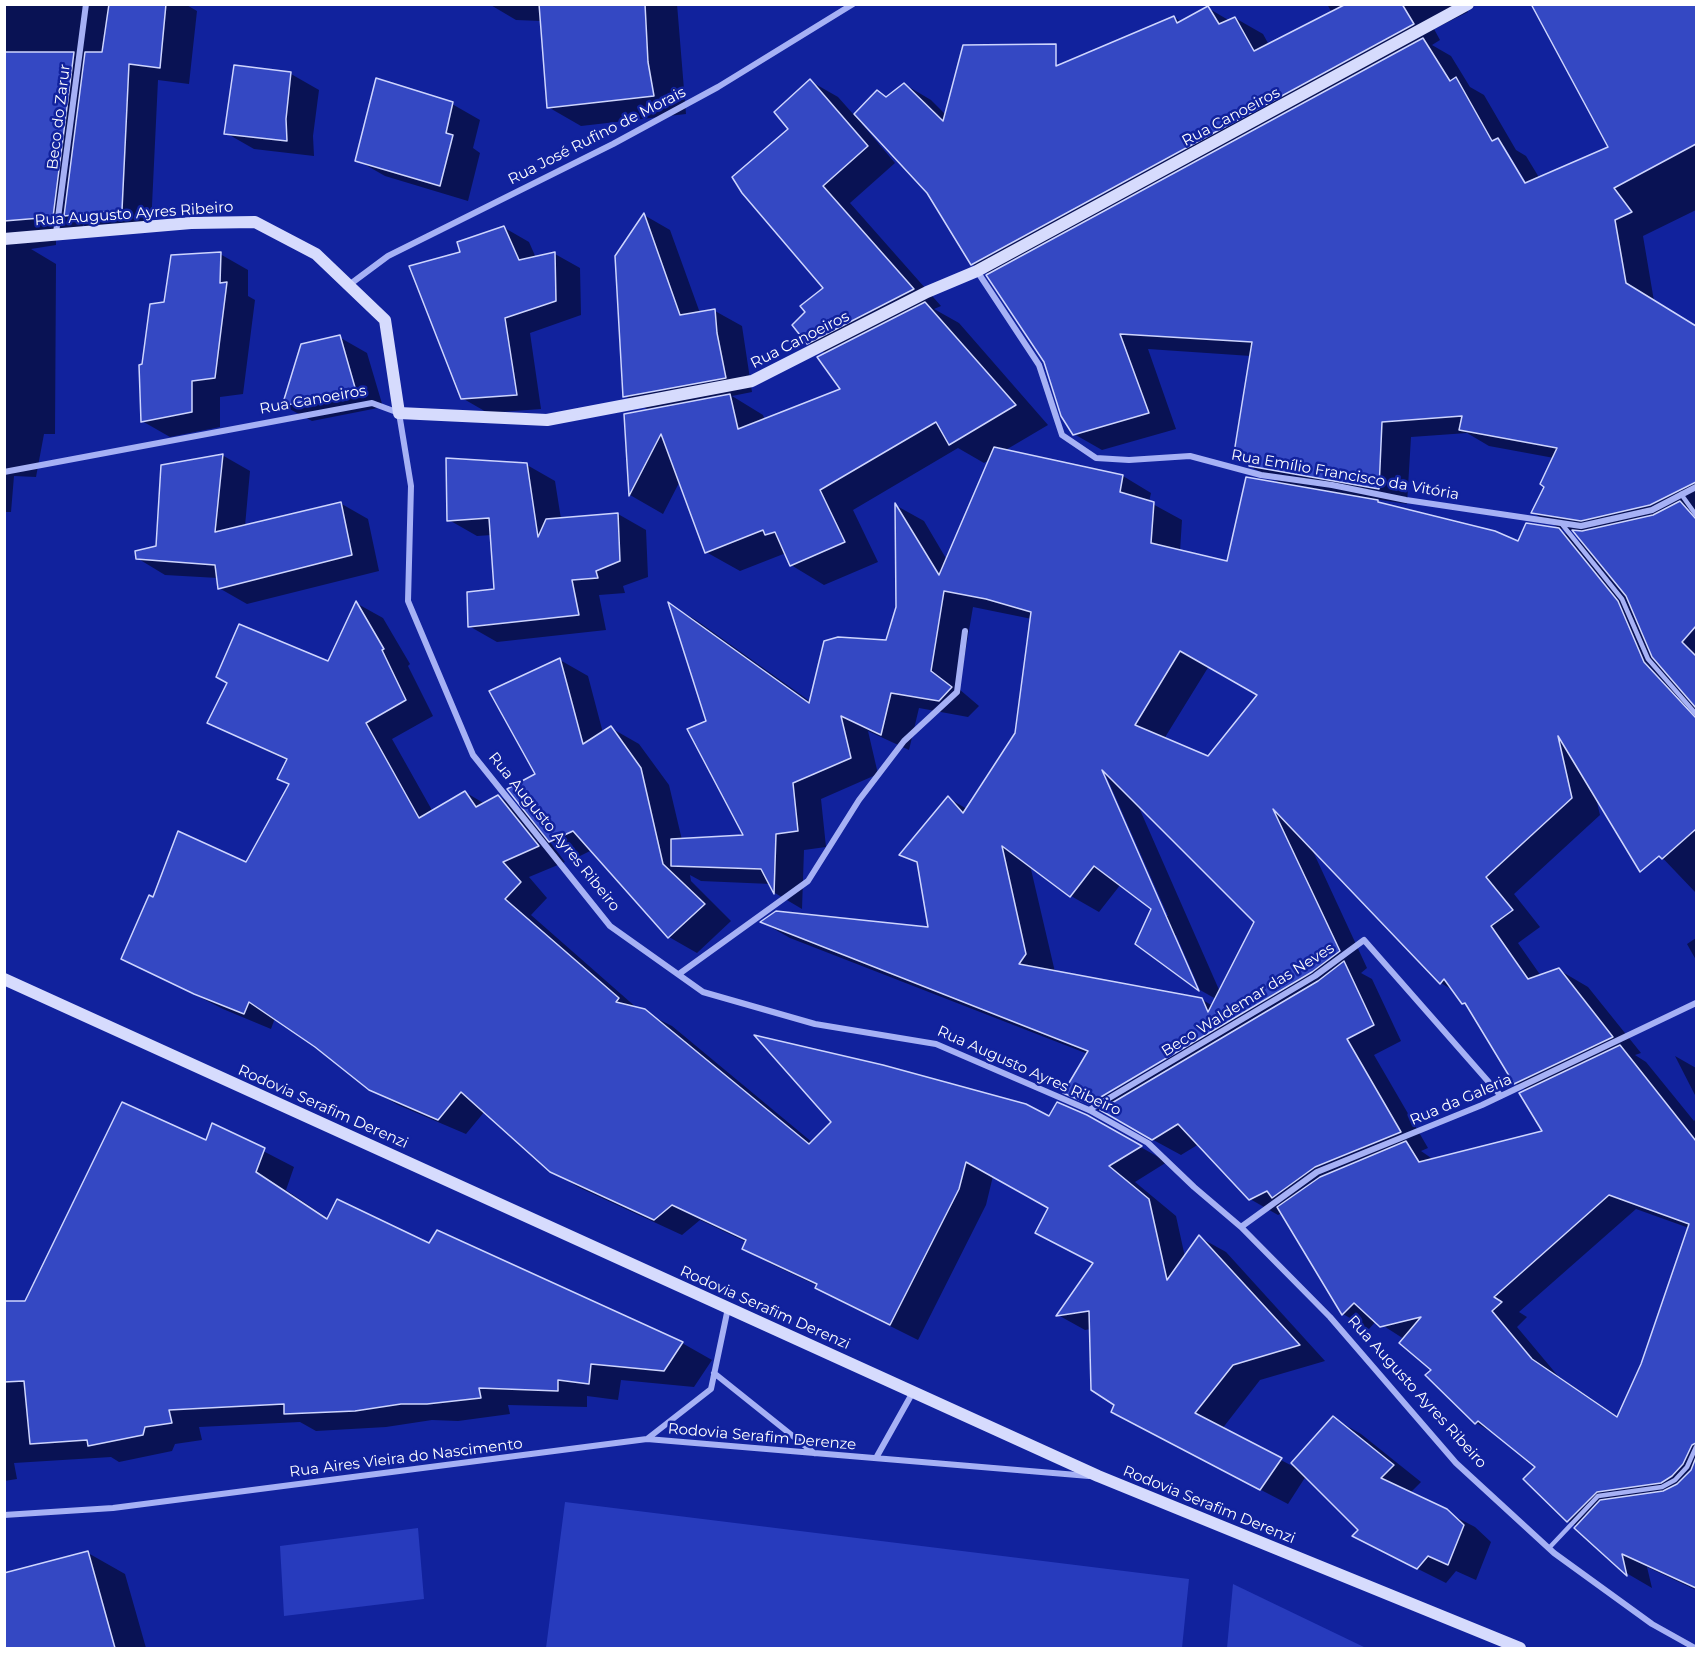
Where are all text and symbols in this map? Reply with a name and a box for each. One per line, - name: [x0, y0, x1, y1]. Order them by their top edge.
- street label: Beco do Zarur: [44, 63, 74, 171]
- street label: Rua José Rufino de Morais: [505, 83, 689, 189]
- street label: Rua Canoeiros: [1179, 84, 1283, 150]
- street label: Rua Augusto Ayres Ribeiro: [34, 198, 234, 230]
- street label: Rua Canoeiros: [748, 307, 852, 373]
- street label: Rua Canoeiros: [258, 382, 368, 418]
- street label: Rua Emílio Francisco da Vitória: [1230, 446, 1460, 504]
- street label: Rua Augusto Ayres Ribeiro: [484, 749, 624, 915]
- street label: Beco Waldemar das Neves: [1158, 939, 1338, 1061]
- street label: Rua Augusto Ayres Ribeiro: [934, 1022, 1124, 1120]
- street label: Rodovia Serafim Derenzi: [235, 1061, 411, 1153]
- street label: Rua da Galeria: [1407, 1070, 1515, 1130]
- street label: Rodovia Serafim Derenzi: [677, 1262, 853, 1354]
- street label: Rua Augusto Ayres Ribeiro: [1344, 1312, 1490, 1472]
- street label: Rodovia Serafim Derenze: [667, 1420, 857, 1454]
- street label: Rua Aires Vieira do Nascimento: [288, 1435, 524, 1481]
- street label: Rodovia Serafim Derenzi: [1120, 1462, 1298, 1548]

